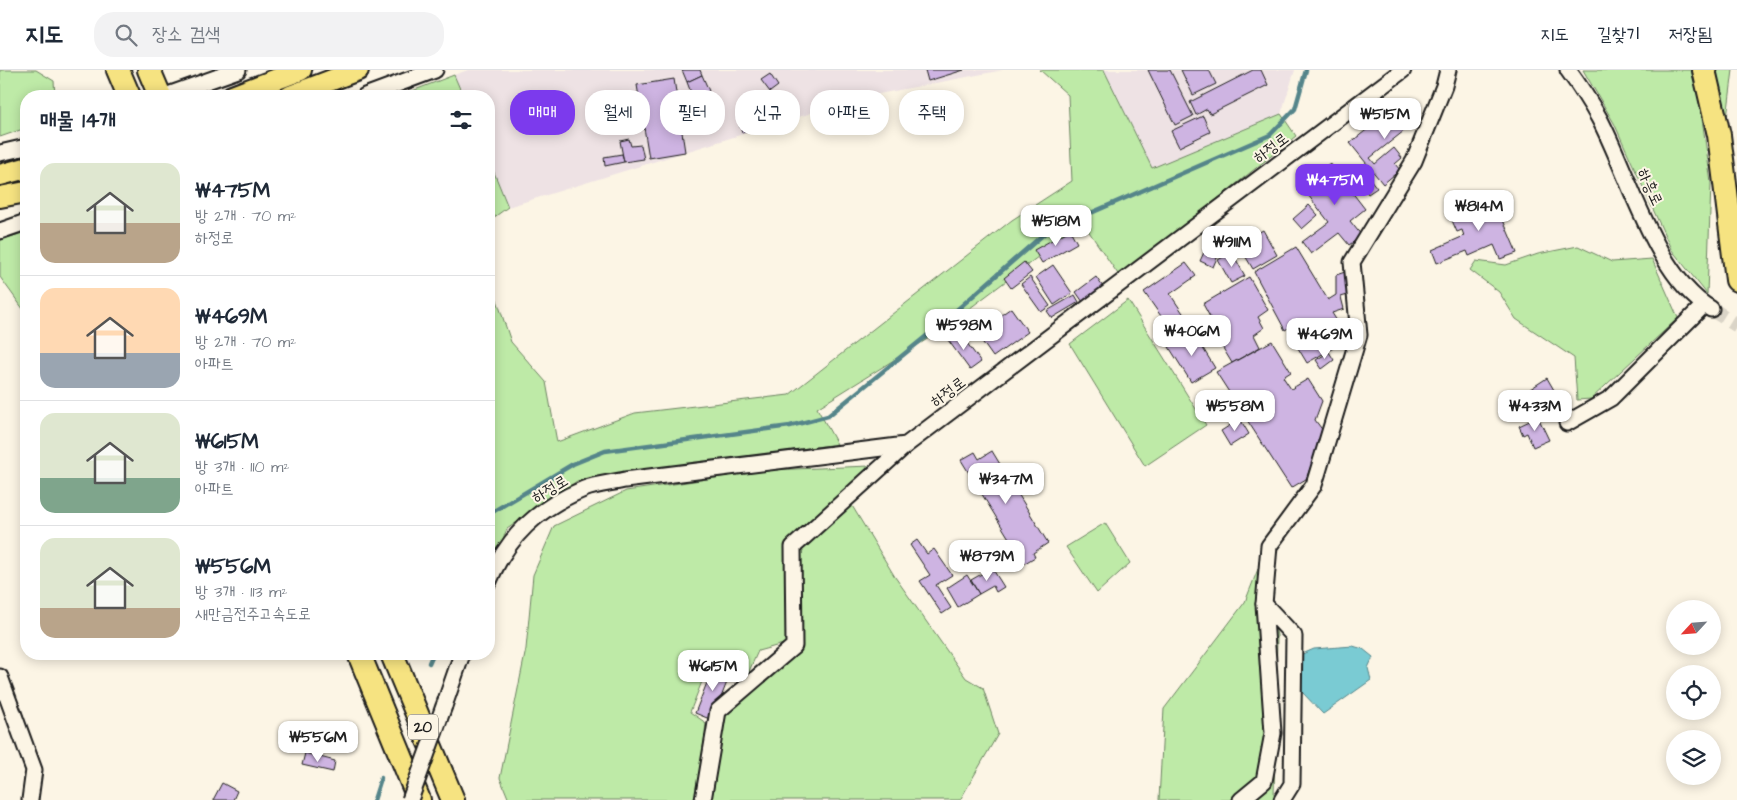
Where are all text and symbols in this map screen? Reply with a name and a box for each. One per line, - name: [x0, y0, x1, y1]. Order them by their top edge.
- search box: [94, 12, 444, 57]
- text: 지도: [25, 18, 64, 52]
- icon: search: [112, 21, 140, 49]
- text: 장소 검색: [152, 21, 220, 48]
- text: 지도: [1540, 22, 1569, 47]
- text: 길찾기: [1597, 22, 1641, 47]
- text: 저장됨: [1669, 22, 1712, 47]
- chip: 매매: [510, 90, 575, 135]
- chip: 월세: [585, 90, 650, 135]
- chip: 필터: [660, 90, 725, 135]
- chip: 신규: [735, 90, 800, 135]
- chip: 아파트: [810, 90, 889, 135]
- chip: 주택: [899, 90, 964, 135]
- pin: ₩515M: [1350, 98, 1420, 140]
- text: ₩515M: [1360, 103, 1410, 125]
- text: 매물 14개: [40, 106, 116, 135]
- icon: filters: [447, 106, 475, 134]
- street label: 하정로: [1249, 128, 1293, 168]
- pin: ₩475M: [1300, 164, 1370, 206]
- street label: 하흥로: [1632, 165, 1668, 209]
- text: ₩475M: [1306, 169, 1364, 191]
- text: ₩475M: [195, 176, 270, 205]
- icon: home: [80, 183, 140, 243]
- pin: ₩814M: [1444, 190, 1514, 232]
- text: ₩814M: [1455, 195, 1503, 217]
- pin: ₩518M: [1021, 204, 1091, 247]
- text: 방 2개 · 70 m²: [195, 205, 296, 227]
- text: ₩518M: [1032, 210, 1080, 232]
- pin: ₩911M: [1197, 226, 1267, 268]
- text: 하정로: [195, 227, 234, 249]
- text: ₩911M: [1213, 231, 1251, 253]
- text: ₩469M: [195, 302, 267, 331]
- icon: home: [80, 308, 140, 368]
- pin: ₩598M: [929, 308, 999, 351]
- text: ₩598M: [936, 314, 992, 336]
- pin: ₩406M: [1157, 314, 1227, 357]
- pin: ₩469M: [1290, 318, 1360, 360]
- text: ₩406M: [1164, 320, 1220, 342]
- text: ₩469M: [1297, 323, 1353, 345]
- text: 방 2개 · 70 m²: [195, 331, 296, 353]
- text: 아파트: [195, 353, 234, 375]
- street label: 하정로: [926, 372, 970, 412]
- pin: ₩558M: [1200, 390, 1270, 432]
- pin: ₩433M: [1500, 390, 1570, 432]
- text: ₩558M: [1206, 395, 1264, 417]
- text: ₩433M: [1509, 395, 1561, 417]
- text: ₩615M: [195, 427, 259, 456]
- icon: home: [80, 433, 140, 493]
- text: 방 3개 · 110 m²: [195, 456, 289, 478]
- pin: ₩347M: [971, 462, 1041, 505]
- text: ₩347M: [979, 468, 1033, 490]
- street label: 하정로: [528, 470, 572, 508]
- text: 아파트: [195, 478, 234, 500]
- pin: ₩879M: [952, 540, 1022, 582]
- text: ₩879M: [960, 545, 1014, 567]
- text: ₩556M: [195, 552, 271, 581]
- icon: home: [80, 558, 140, 618]
- text: 방 3개 · 113 m²: [195, 581, 287, 603]
- north arrow: [1666, 600, 1721, 655]
- map controls: [1666, 600, 1721, 785]
- text: 새만금전주고속도로: [195, 603, 311, 625]
- pin: ₩615M: [678, 650, 748, 692]
- text: ₩615M: [689, 655, 737, 677]
- button: locate: [1666, 665, 1721, 720]
- road number: 20: [408, 714, 438, 740]
- pin: ₩556M: [283, 720, 353, 763]
- text: ₩556M: [289, 726, 347, 748]
- button: layers: [1666, 730, 1721, 785]

